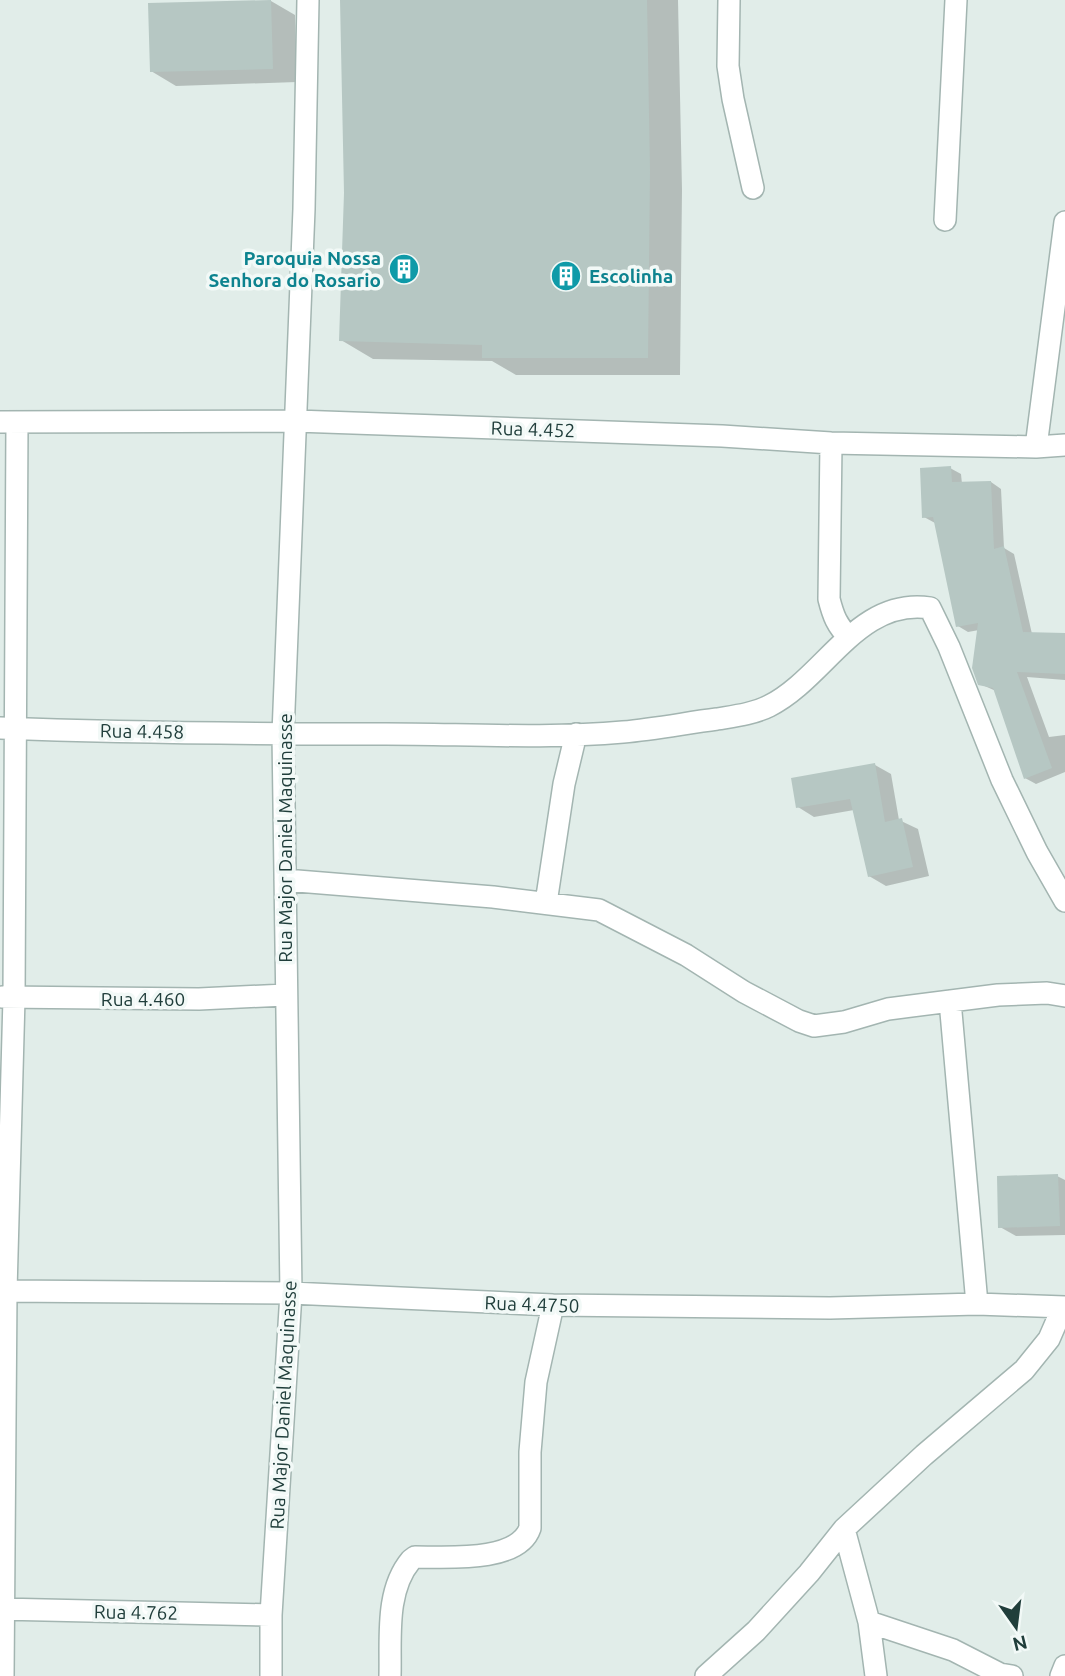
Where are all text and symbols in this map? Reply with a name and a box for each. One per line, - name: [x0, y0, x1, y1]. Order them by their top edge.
- place label: Paroquia Nossa Senhora do Rosario: [208, 247, 381, 291]
- building icon: Paroquia Nossa Senhora do Rosario: [387, 252, 421, 286]
- building icon: Escolinha: [549, 259, 583, 293]
- place label: Escolinha: [589, 265, 673, 287]
- street label: Rua 4.452: [490, 417, 576, 441]
- street label: Rua Major Daniel Maquinasse: [274, 713, 296, 963]
- street label: Rua 4.458: [100, 719, 184, 743]
- street label: Rua 4.460: [101, 988, 185, 1010]
- street label: Rua Major Daniel Maquinasse: [265, 1280, 301, 1530]
- street label: Rua 4.4750: [484, 1291, 580, 1317]
- north arrow: [981, 1592, 1051, 1662]
- street label: Rua 4.762: [94, 1600, 178, 1624]
- text: N: [1011, 1631, 1030, 1656]

